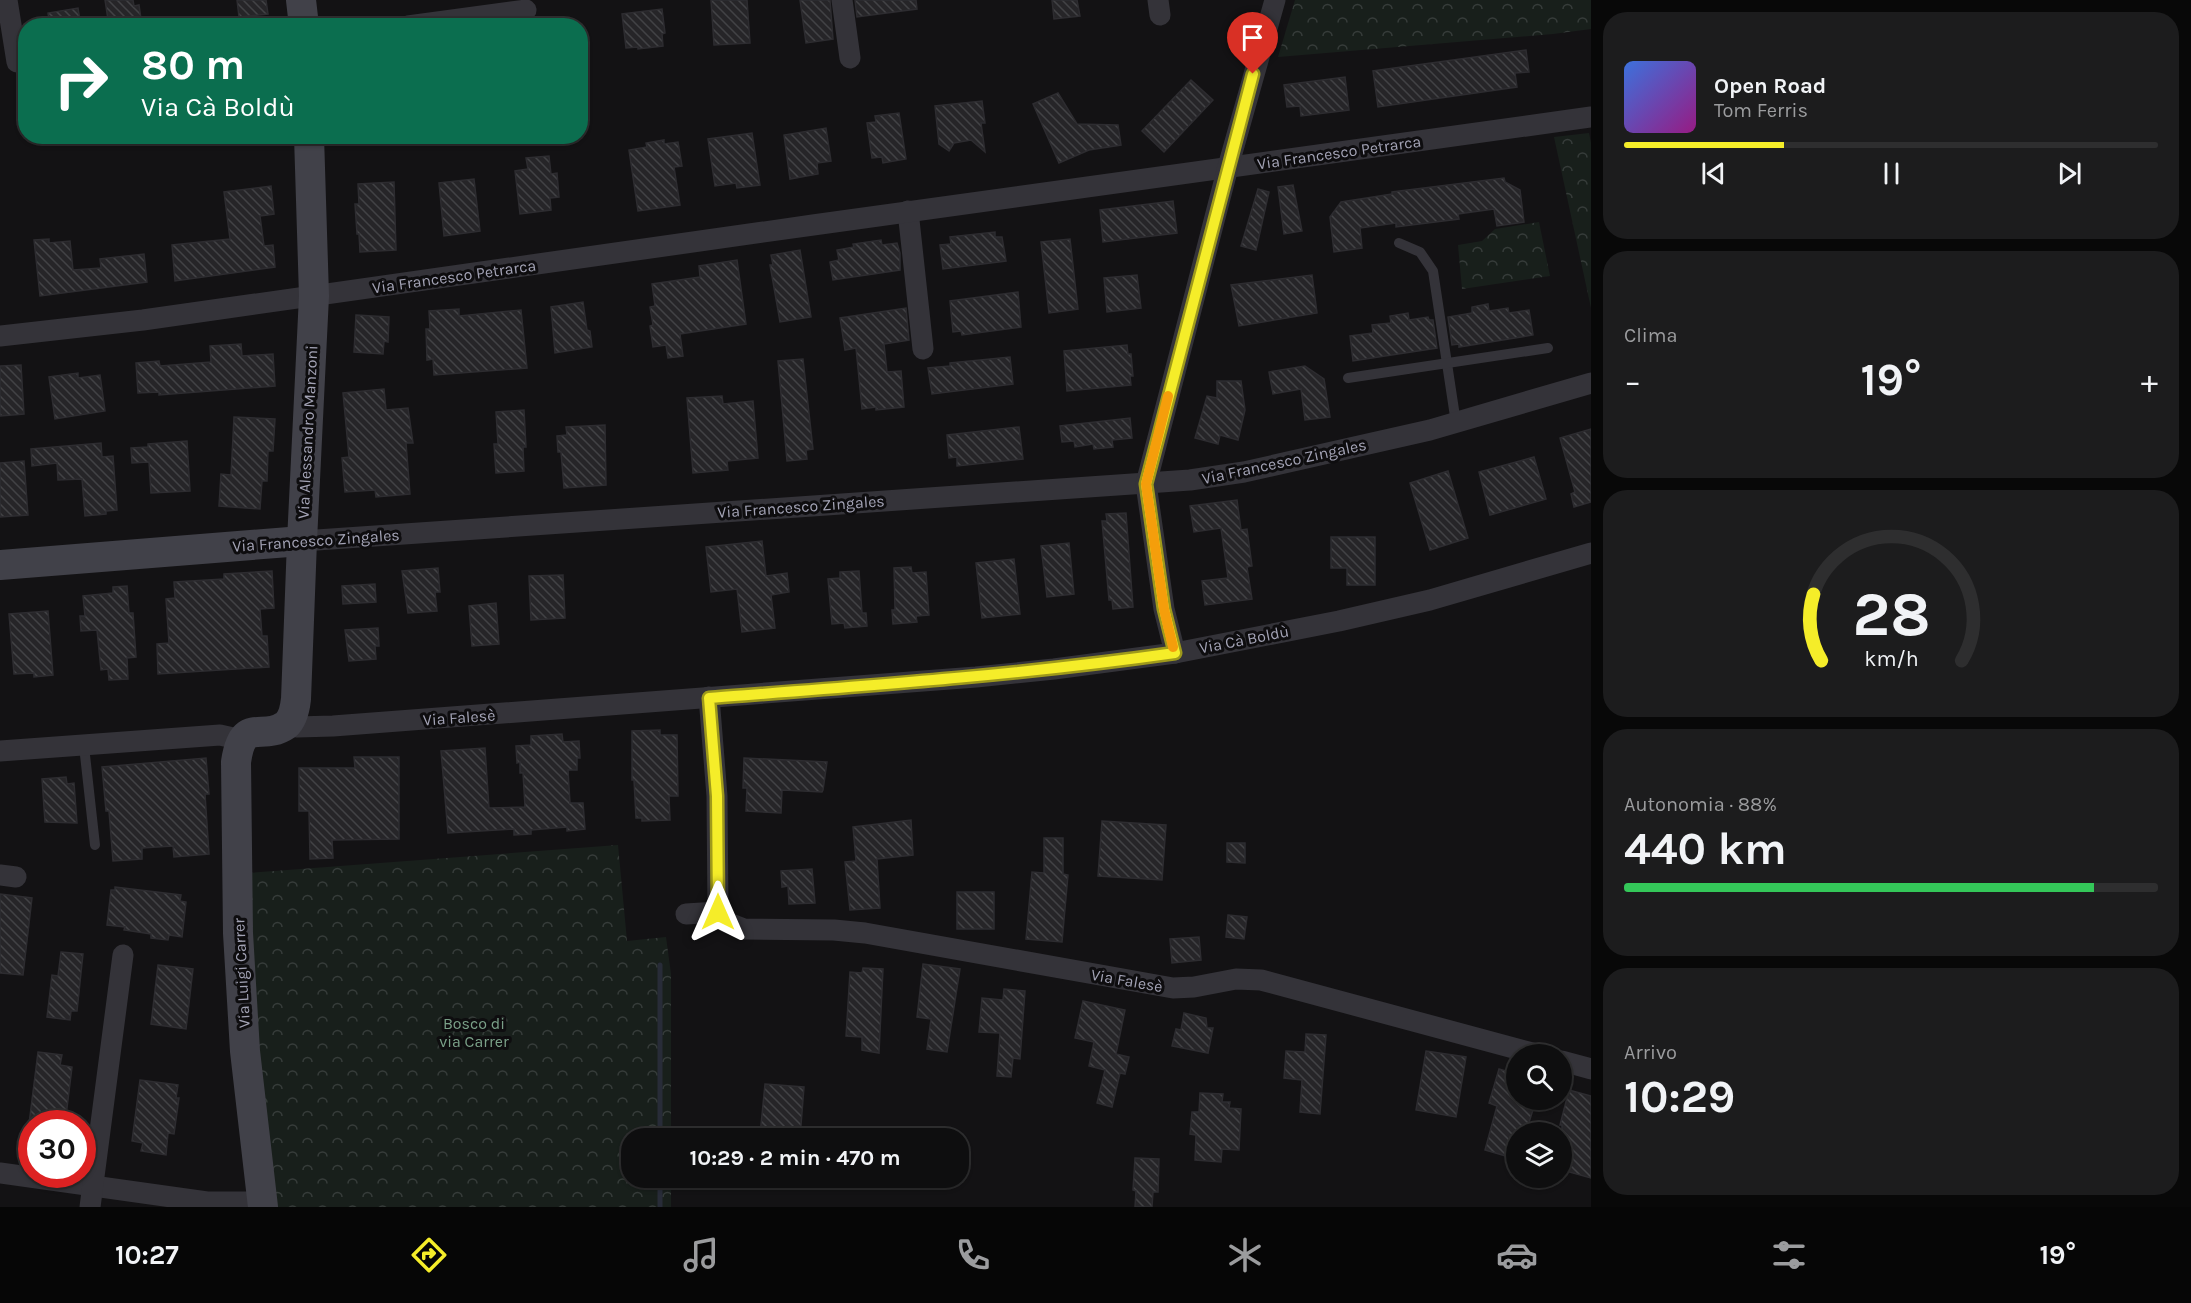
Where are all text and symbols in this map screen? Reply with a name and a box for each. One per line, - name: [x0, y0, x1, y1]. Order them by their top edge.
- pin: [1227, 12, 1278, 74]
- icon: arrive: [1236, 21, 1269, 54]
- text: 80 m: [141, 40, 245, 90]
- icon: right: [42, 42, 120, 120]
- text: Open Road: [1714, 73, 1826, 99]
- text: Via Cà Boldù: [141, 91, 295, 123]
- text: Tom Ferris: [1714, 99, 1808, 122]
- street label: Via Francesco Petrarca: [1256, 132, 1422, 173]
- icon: previous: [1697, 157, 1730, 190]
- icon: pause: [1875, 157, 1908, 190]
- icon: next: [2053, 157, 2086, 190]
- street label: Via Francesco Petrarca: [371, 256, 537, 297]
- text: Clima: [1624, 324, 1678, 347]
- street label: Via Alessandro Manzoni: [293, 345, 322, 519]
- text: 19°: [1861, 354, 1921, 406]
- text: −: [1624, 362, 1641, 400]
- text: +: [2141, 362, 2158, 400]
- street label: Via Francesco Zingales: [1200, 435, 1368, 488]
- street label: Via Francesco Zingales: [717, 491, 885, 522]
- street label: Via Francesco Zingales: [232, 525, 400, 556]
- text: 28: [1852, 578, 1930, 651]
- street label: Via Cà Boldù: [1198, 621, 1291, 658]
- text: km/h: [1864, 646, 1918, 671]
- street label: Via Falesè: [422, 705, 496, 730]
- text: Autonomia · 88%: [1624, 793, 1777, 816]
- text: 440 km: [1624, 823, 1787, 875]
- position arrow: [686, 880, 750, 944]
- street label: Via Luigi Carrer: [229, 917, 254, 1028]
- street label: Via Falesè: [1090, 965, 1164, 996]
- park label: Bosco di via Carrer: [439, 1014, 509, 1051]
- text: Arrivo: [1624, 1041, 1677, 1064]
- map controls: [1506, 1044, 1572, 1188]
- button: search: [1506, 1044, 1572, 1110]
- text: 10:29: [1624, 1071, 1735, 1123]
- speed limit sign: 30: [18, 1110, 96, 1188]
- button: layers: [1506, 1122, 1572, 1188]
- text: 10:29 · 2 min · 470 m: [689, 1145, 901, 1171]
- icon: directions: [408, 1234, 450, 1276]
- icon: music: [680, 1234, 722, 1276]
- icon: phone: [952, 1234, 994, 1276]
- icon: climate: [1224, 1234, 1266, 1276]
- icon: car: [1496, 1234, 1538, 1276]
- icon: filters: [1768, 1234, 1810, 1276]
- text: 10:27: [115, 1239, 179, 1271]
- text: 19°: [2039, 1239, 2076, 1271]

